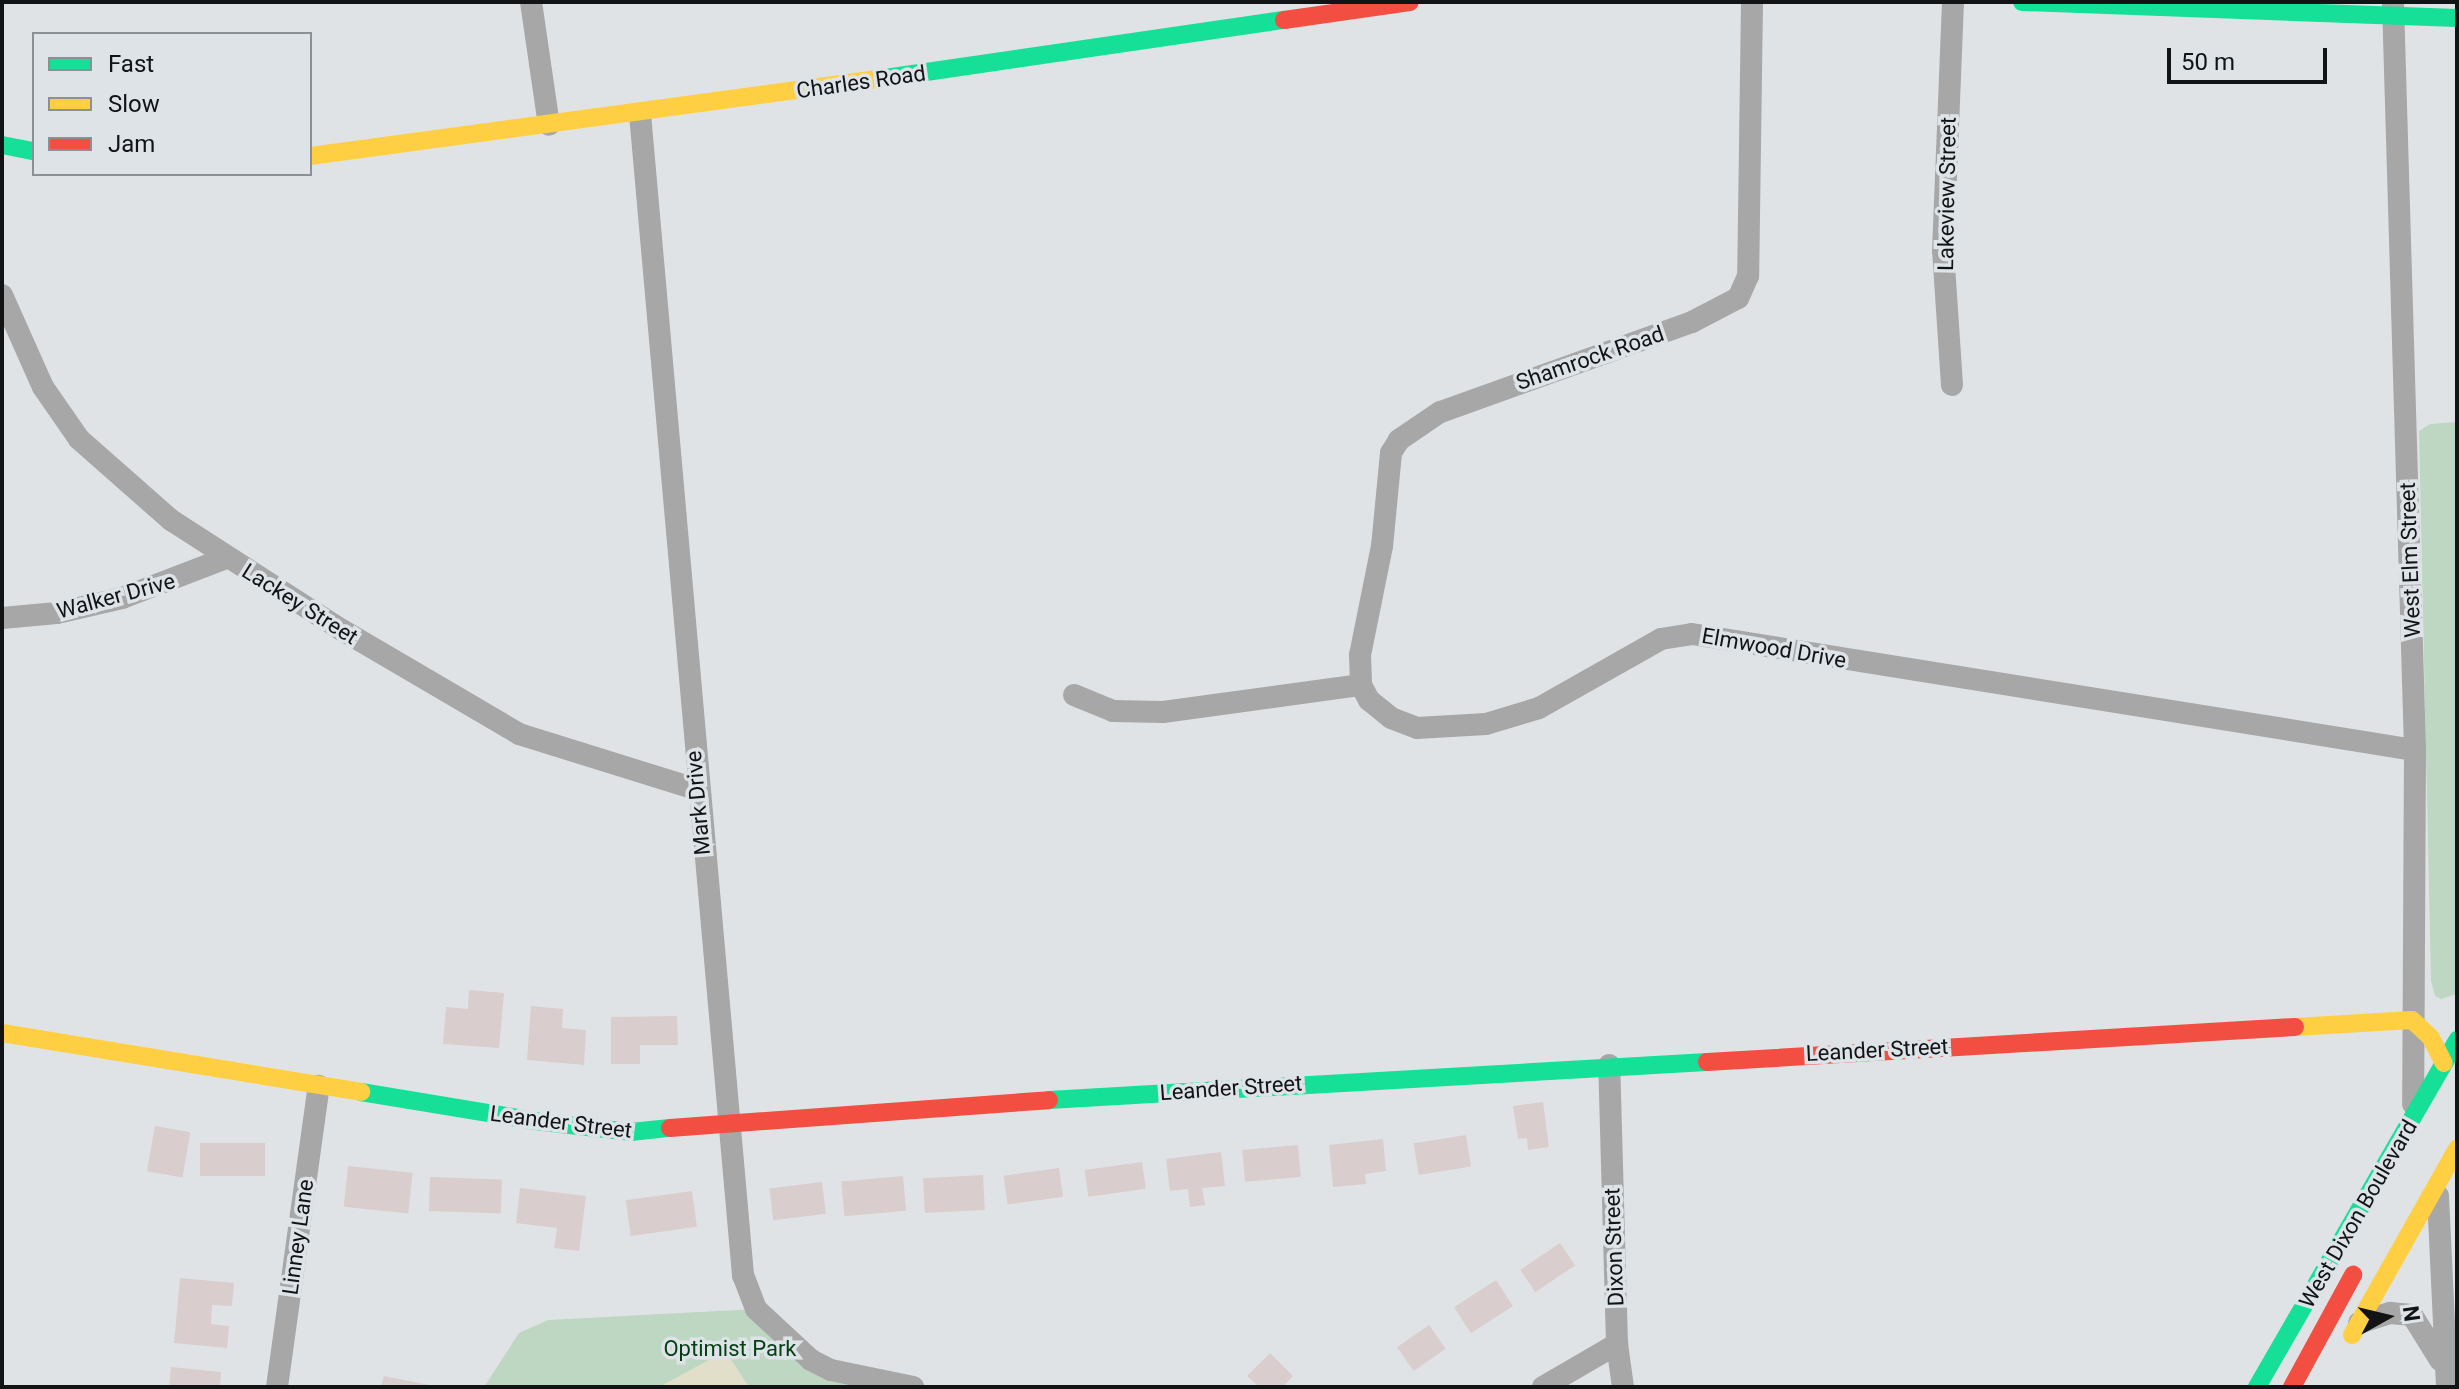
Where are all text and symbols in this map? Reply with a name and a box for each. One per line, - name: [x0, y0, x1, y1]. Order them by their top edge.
- legend: [32, 32, 312, 176]
- scale bar: [2171, 32, 2331, 82]
- text: 50 m: [2181, 48, 2235, 76]
- text: Fast: [108, 50, 154, 78]
- street label: Charles Road: [795, 60, 927, 104]
- text: Slow: [108, 90, 160, 118]
- street label: Lakeview Street: [1932, 117, 1962, 271]
- text: Jam: [108, 130, 155, 158]
- street label: Shamrock Road: [1513, 320, 1667, 396]
- street label: West Elm Street: [2394, 482, 2426, 638]
- street label: Lackey Street: [237, 558, 363, 650]
- street label: Walker Drive: [54, 568, 178, 624]
- street label: Elmwood Drive: [1700, 622, 1848, 674]
- street label: Mark Drive: [680, 750, 716, 856]
- street label: Leander Street: [1805, 1033, 1949, 1067]
- street label: Leander Street: [1159, 1070, 1303, 1106]
- street label: Leander Street: [489, 1100, 633, 1144]
- street label: West Dixon Boulevard: [2293, 1115, 2423, 1313]
- street label: Linney Lane: [277, 1177, 319, 1297]
- street label: Dixon Street: [1599, 1187, 1629, 1307]
- north arrow: [2347, 1277, 2427, 1357]
- text: N: [2398, 1304, 2425, 1323]
- park label: Optimist Park: [663, 1336, 797, 1362]

